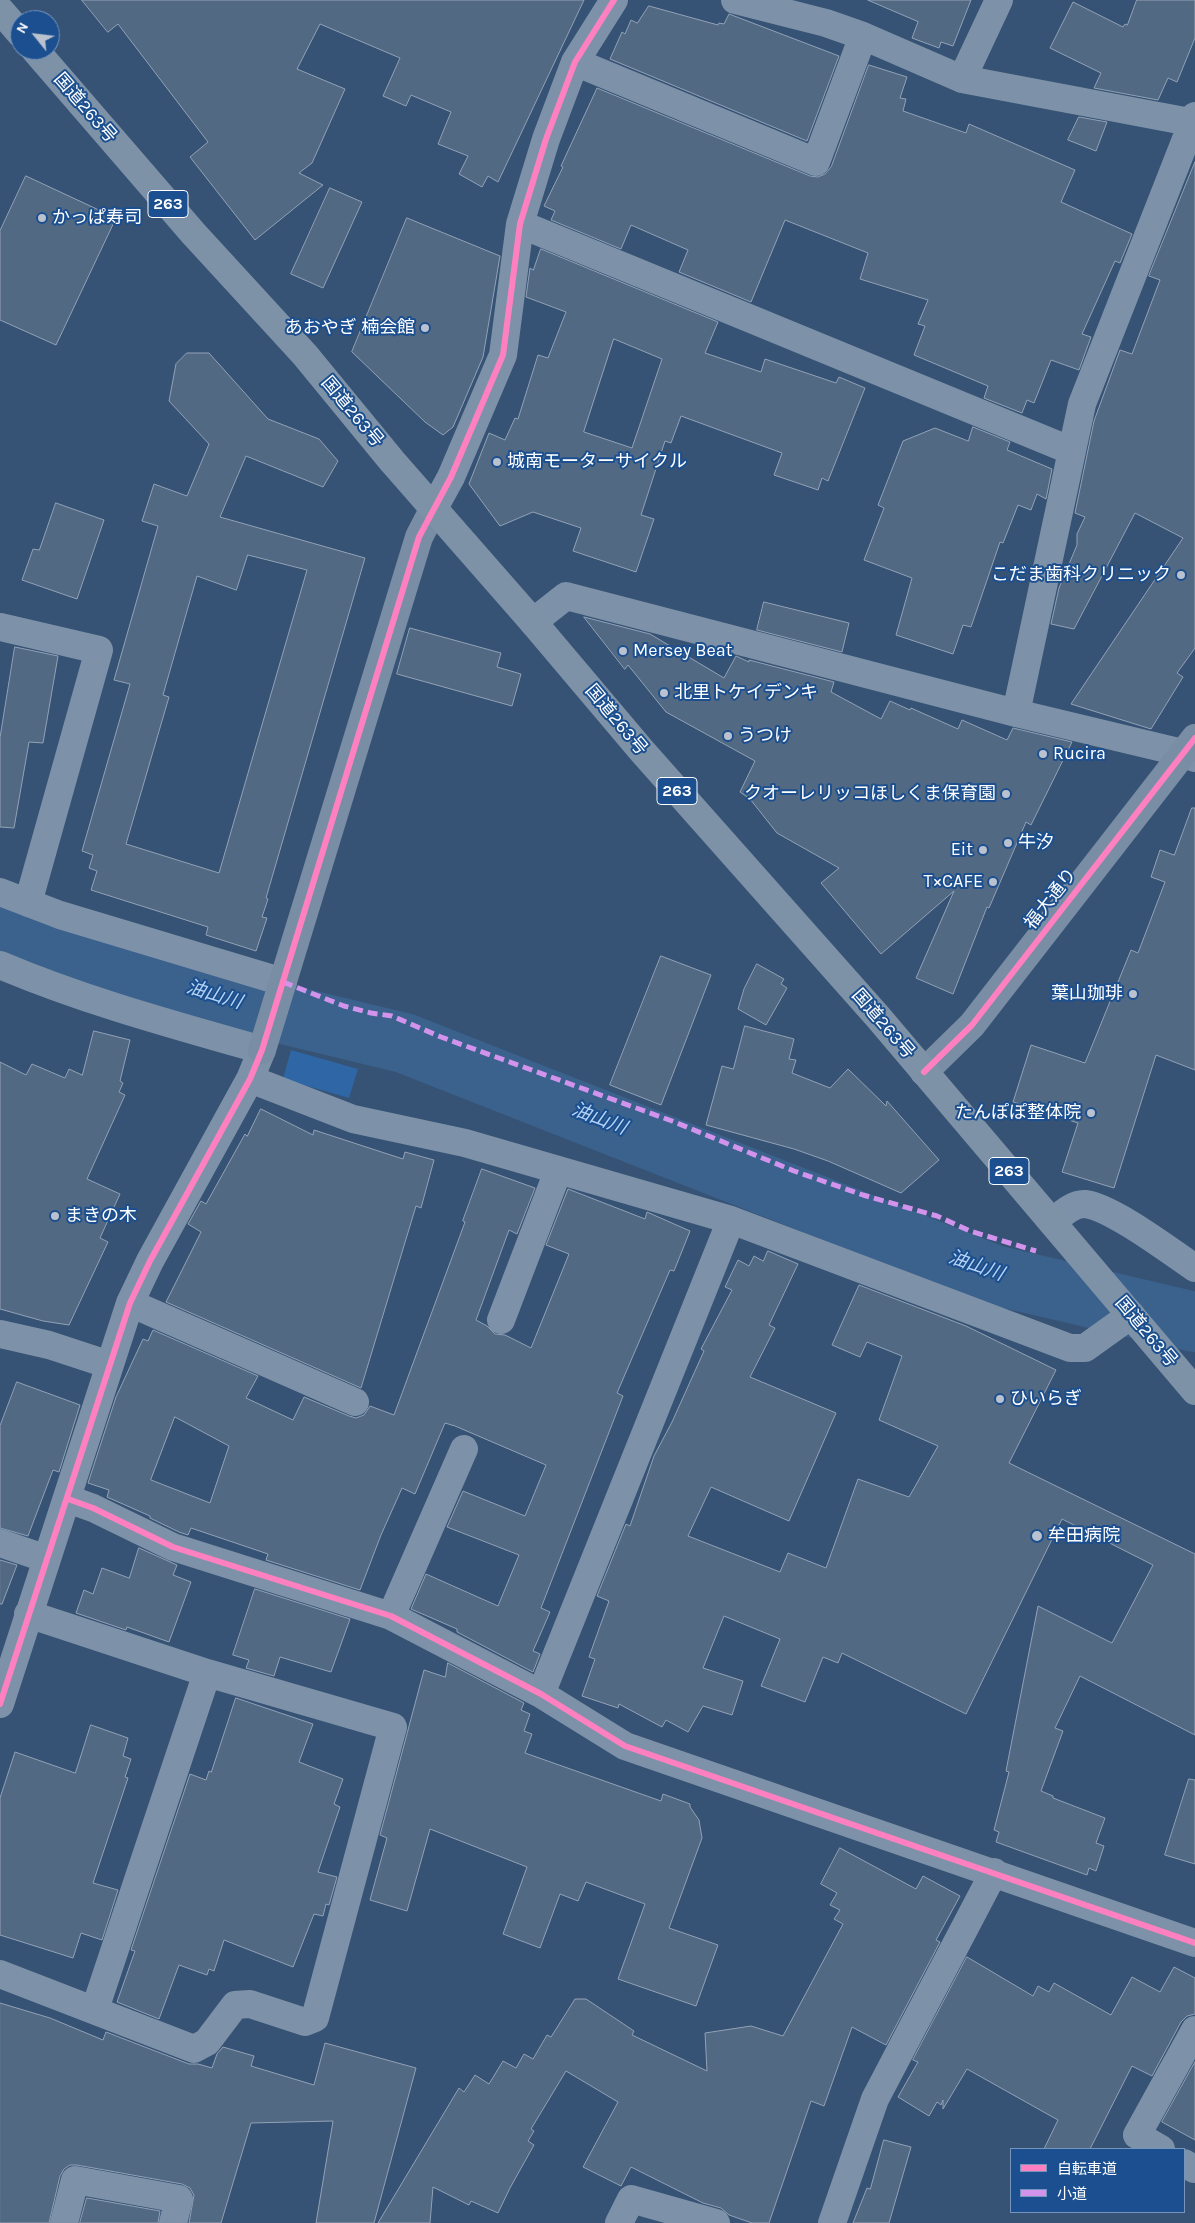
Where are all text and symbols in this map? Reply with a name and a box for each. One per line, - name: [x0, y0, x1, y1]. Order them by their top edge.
- north arrow: [10, 10, 60, 60]
- text: N: [12, 19, 32, 36]
- street label: 国道263号: [49, 69, 121, 147]
- road number: 263: [148, 190, 188, 218]
- place label: かっぱ寿司: [52, 207, 142, 229]
- marker: かっぱ寿司: [36, 212, 48, 224]
- place label: あおやぎ 楠会館: [285, 317, 415, 339]
- marker: あおやぎ 楠会館: [419, 322, 431, 334]
- street label: 国道263号: [316, 372, 388, 452]
- place label: 城南モーターサイクル: [507, 451, 687, 473]
- marker: 城南モーターサイクル: [491, 456, 503, 468]
- place label: こだま歯科クリニック: [991, 564, 1171, 586]
- marker: こだま歯科クリニック: [1175, 569, 1187, 581]
- place label: Mersey Beat: [633, 640, 732, 662]
- marker: Mersey Beat: [617, 645, 629, 657]
- street label: 国道263号: [580, 680, 652, 760]
- place label: 北里トケイデンキ: [674, 682, 818, 704]
- marker: 北里トケイデンキ: [658, 687, 670, 699]
- place label: うつけ: [738, 725, 792, 747]
- marker: うつけ: [722, 730, 734, 742]
- place label: Rucira: [1053, 743, 1106, 765]
- marker: Rucira: [1037, 748, 1049, 760]
- road number: 263: [657, 778, 697, 804]
- place label: クオーレリッコほしくま保育園: [744, 783, 996, 805]
- marker: クオーレリッコほしくま保育園: [1000, 788, 1012, 800]
- place label: 牛汐: [1018, 832, 1054, 854]
- marker: 牛汐: [1002, 837, 1014, 849]
- place label: Eit: [951, 839, 973, 861]
- marker: Eit: [977, 844, 989, 856]
- street label: 福大通り: [1020, 864, 1082, 934]
- place label: T×CAFE: [924, 871, 983, 893]
- marker: T×CAFE: [987, 876, 999, 888]
- water label: 油山川: [183, 976, 245, 1014]
- place label: 葉山珈琲: [1051, 983, 1123, 1005]
- street label: 国道263号: [847, 985, 919, 1063]
- marker: 葉山珈琲: [1127, 988, 1139, 1000]
- water label: 油山川: [568, 1098, 630, 1140]
- place label: たんぽぽ整体院: [955, 1102, 1081, 1124]
- marker: たんぽぽ整体院: [1085, 1107, 1097, 1119]
- road number: 263: [989, 1158, 1029, 1184]
- place label: まきの木: [65, 1205, 137, 1227]
- marker: まきの木: [49, 1210, 61, 1222]
- water label: 油山川: [945, 1246, 1007, 1286]
- street label: 国道263号: [1110, 1292, 1182, 1372]
- place label: ひいらぎ: [1010, 1388, 1082, 1410]
- marker: ひいらぎ: [994, 1393, 1006, 1405]
- place label: 牟田病院: [1048, 1525, 1120, 1547]
- marker: 牟田病院: [1030, 1529, 1044, 1543]
- legend: [1010, 2148, 1185, 2213]
- text: 自転車道: [1057, 2160, 1117, 2178]
- text: 小道: [1057, 2185, 1087, 2203]

